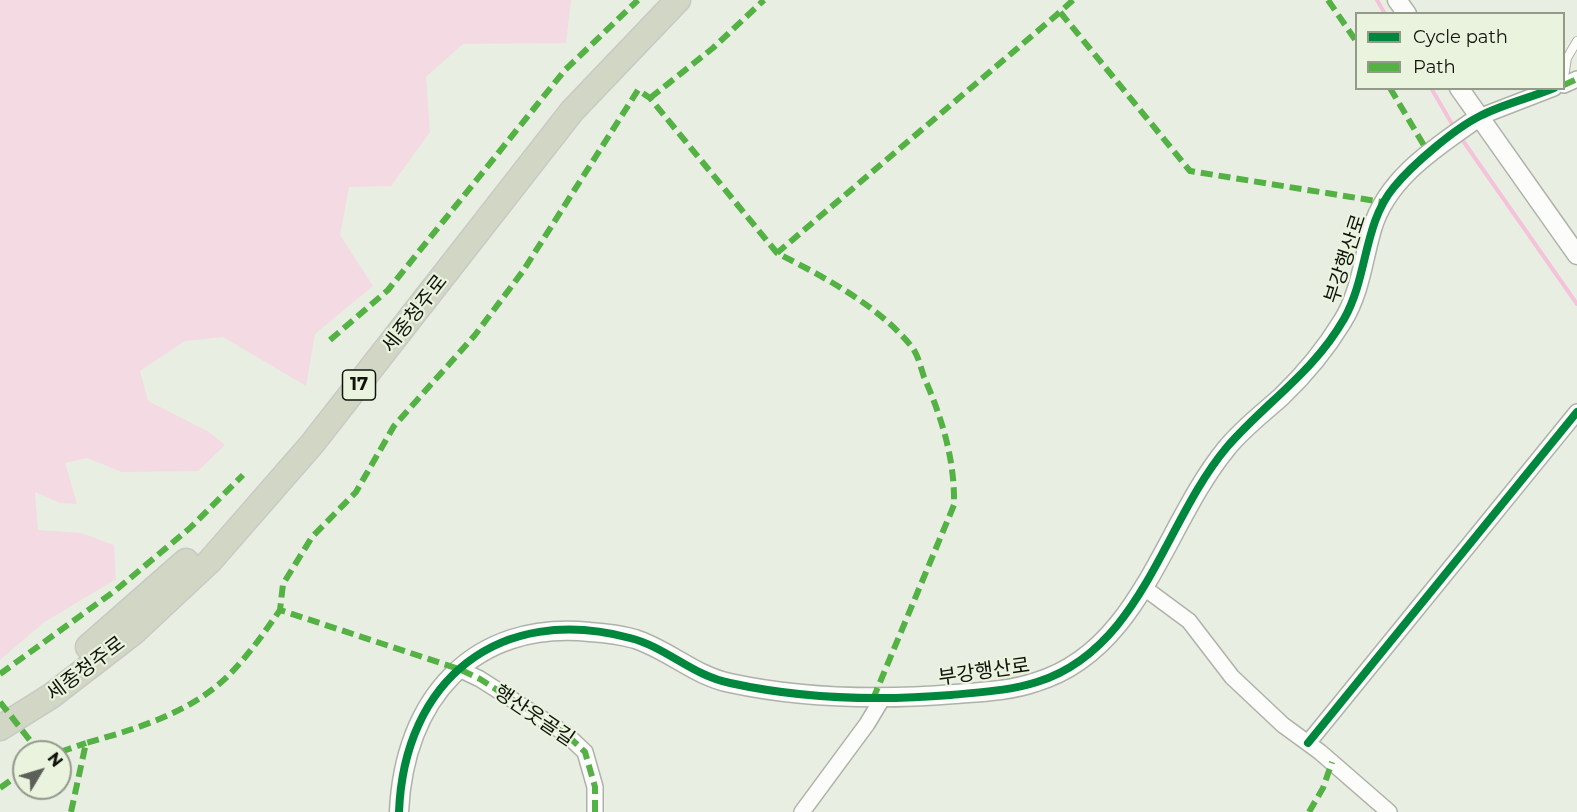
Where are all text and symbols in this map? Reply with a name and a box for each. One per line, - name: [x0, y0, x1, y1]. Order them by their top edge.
- legend: [1355, 12, 1565, 90]
- text: Cycle path: [1413, 26, 1508, 48]
- text: Path: [1413, 56, 1456, 78]
- street label: 부강행산로: [1320, 212, 1372, 306]
- street label: 세종청주로: [377, 270, 453, 358]
- road number: 17: [342, 370, 376, 400]
- street label: 세종청주로: [42, 632, 130, 706]
- street label: 부강행산로: [937, 654, 1031, 690]
- street label: 행산웃골길: [489, 680, 579, 752]
- north arrow: [12, 740, 72, 800]
- text: N: [44, 749, 66, 771]

